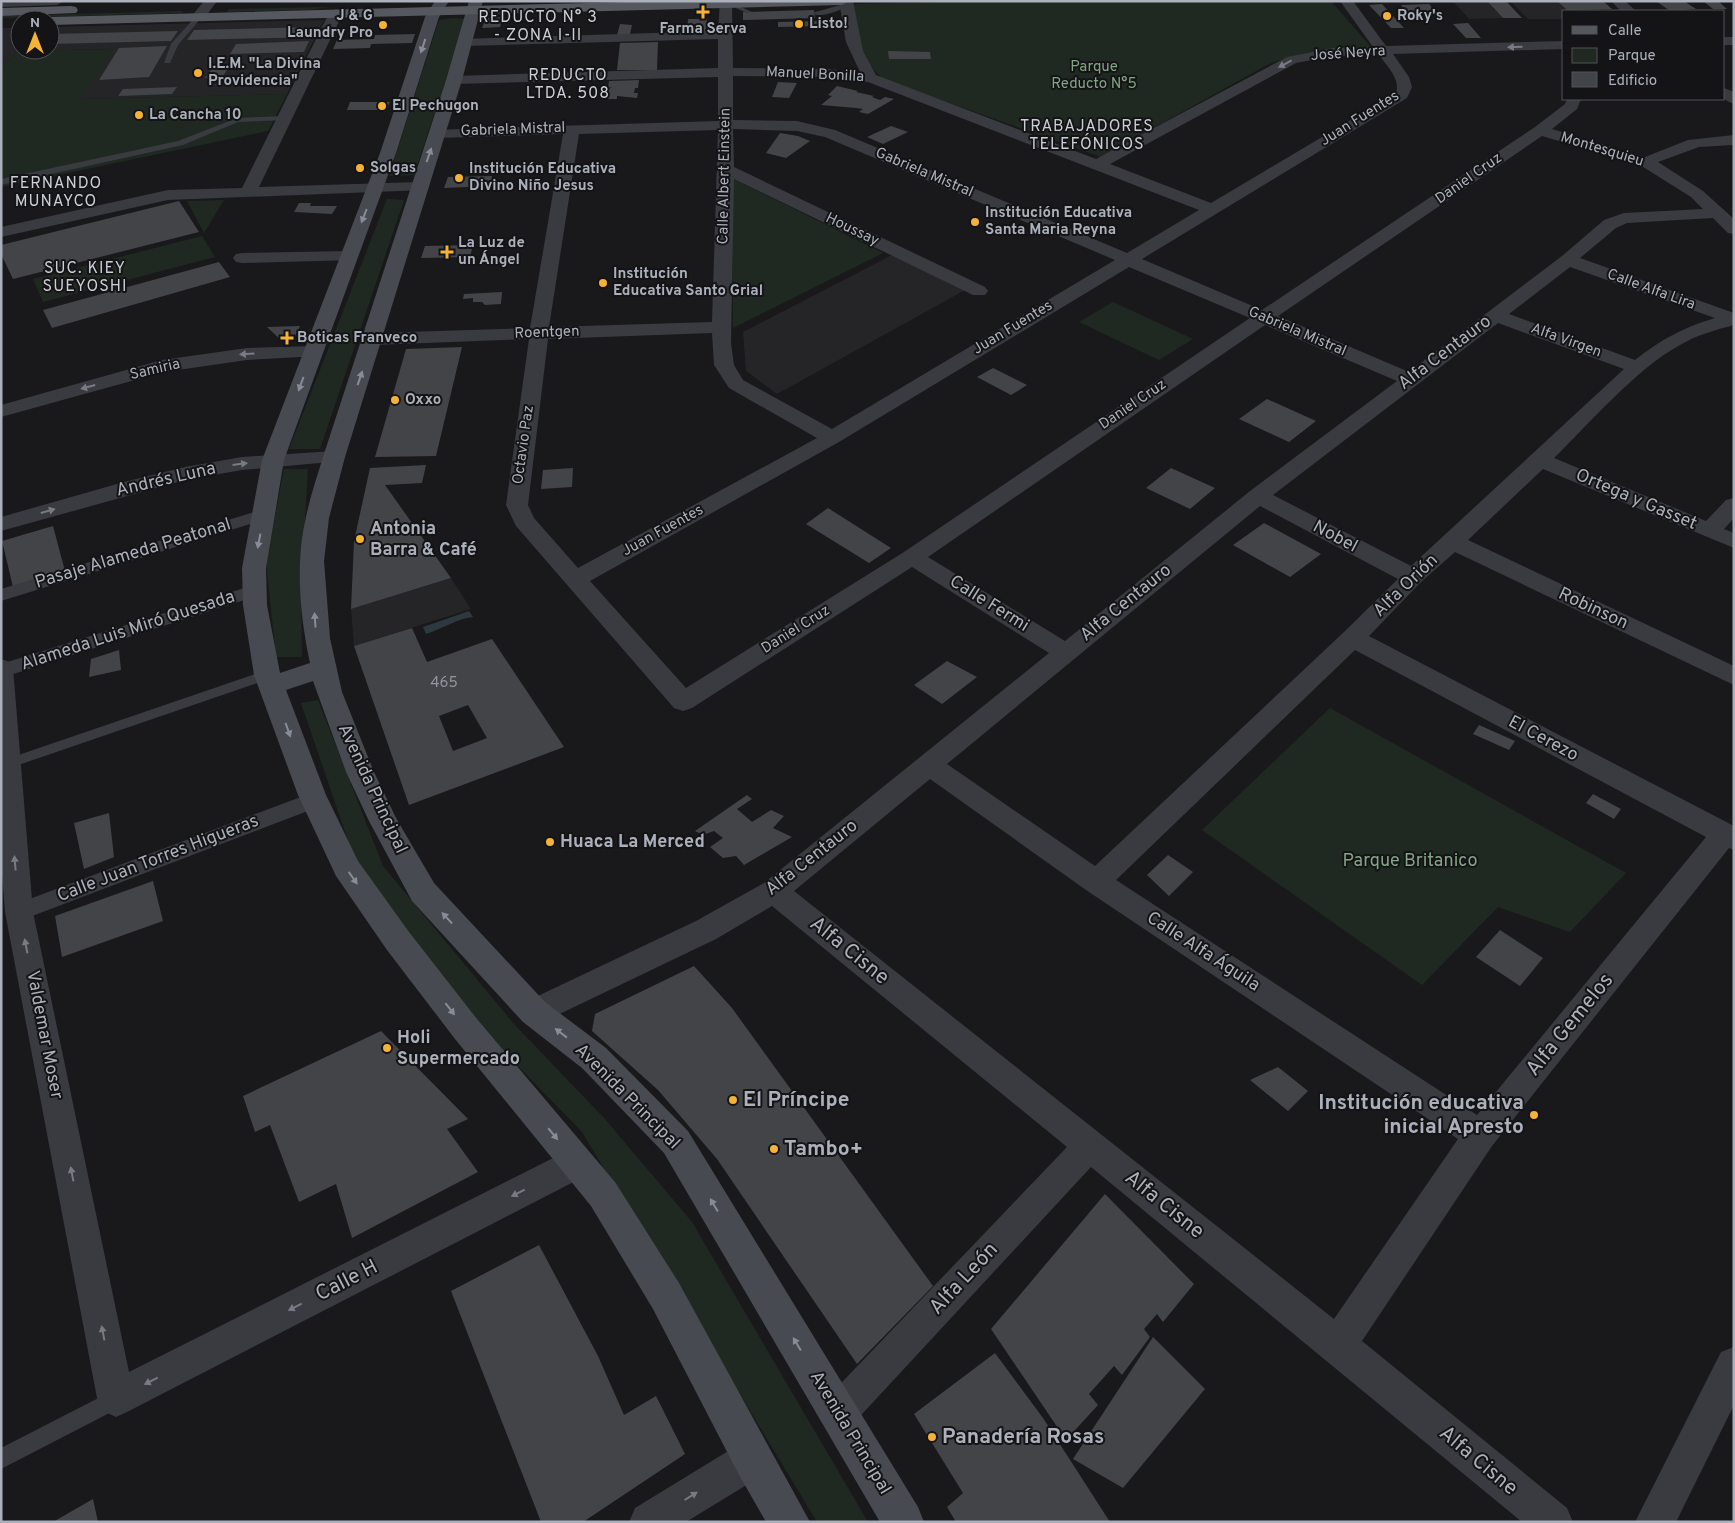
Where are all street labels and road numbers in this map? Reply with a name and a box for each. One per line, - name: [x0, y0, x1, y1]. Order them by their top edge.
- street label: José Neyra: [1310, 42, 1386, 66]
- street label: Manuel Bonilla: [765, 63, 865, 87]
- street label: Juan Fuentes: [1317, 87, 1403, 151]
- street label: Calle Albert Einstein: [714, 108, 736, 244]
- street label: Gabriela Mistral: [460, 119, 566, 141]
- street label: Montesquieu: [1558, 128, 1646, 172]
- street label: Gabriela Mistral: [872, 144, 976, 202]
- street label: Daniel Cruz: [1432, 149, 1506, 209]
- street label: Houssay: [822, 209, 882, 251]
- street label: Calle Alfa Lira: [1604, 265, 1698, 315]
- street label: Juan Fuentes: [970, 297, 1056, 359]
- street label: Gabriela Mistral: [1245, 303, 1349, 361]
- street label: Alfa Centauro: [1394, 310, 1496, 396]
- street label: Alfa Virgen: [1528, 319, 1604, 363]
- street label: Roentgen: [514, 322, 580, 344]
- street label: Samiria: [128, 355, 182, 385]
- street label: Daniel Cruz: [1096, 376, 1170, 434]
- street label: Octavio Paz: [509, 404, 539, 486]
- street label: Andrés Luna: [114, 457, 218, 503]
- street label: Ortega y Gasset: [1572, 464, 1700, 536]
- street label: Juan Fuentes: [619, 501, 707, 561]
- street label: Pasaje Alameda Peatonal: [32, 513, 234, 595]
- street label: Nobel: [1309, 516, 1361, 558]
- street label: Alfa Orión: [1369, 549, 1443, 623]
- street label: Alfa Centauro: [1076, 559, 1176, 647]
- street label: Calle Fermi: [945, 570, 1033, 638]
- street label: Robinson: [1554, 583, 1632, 635]
- street label: Alameda Luis Miró Quesada: [18, 586, 238, 676]
- street label: Daniel Cruz: [758, 601, 834, 659]
- street label: El Cerezo: [1504, 711, 1582, 767]
- street label: Avenida Principal: [332, 721, 412, 857]
- street label: Calle Juan Torres Higueras: [54, 810, 262, 908]
- street label: Alfa Centauro: [761, 815, 863, 901]
- street label: Calle Alfa Águila: [1142, 905, 1265, 997]
- street label: Alfa Cisne: [804, 911, 894, 991]
- street label: Alfa Gemelos: [1520, 968, 1620, 1082]
- street label: Valdemar Moser: [20, 969, 68, 1101]
- street label: Avenida Principal: [569, 1039, 685, 1155]
- street label: Alfa Cisne: [1119, 1165, 1209, 1245]
- street label: Alfa León: [924, 1237, 1004, 1321]
- street label: Calle H: [311, 1254, 383, 1308]
- street label: Avenida Principal: [804, 1367, 896, 1499]
- street label: Alfa Cisne: [1433, 1420, 1523, 1502]

